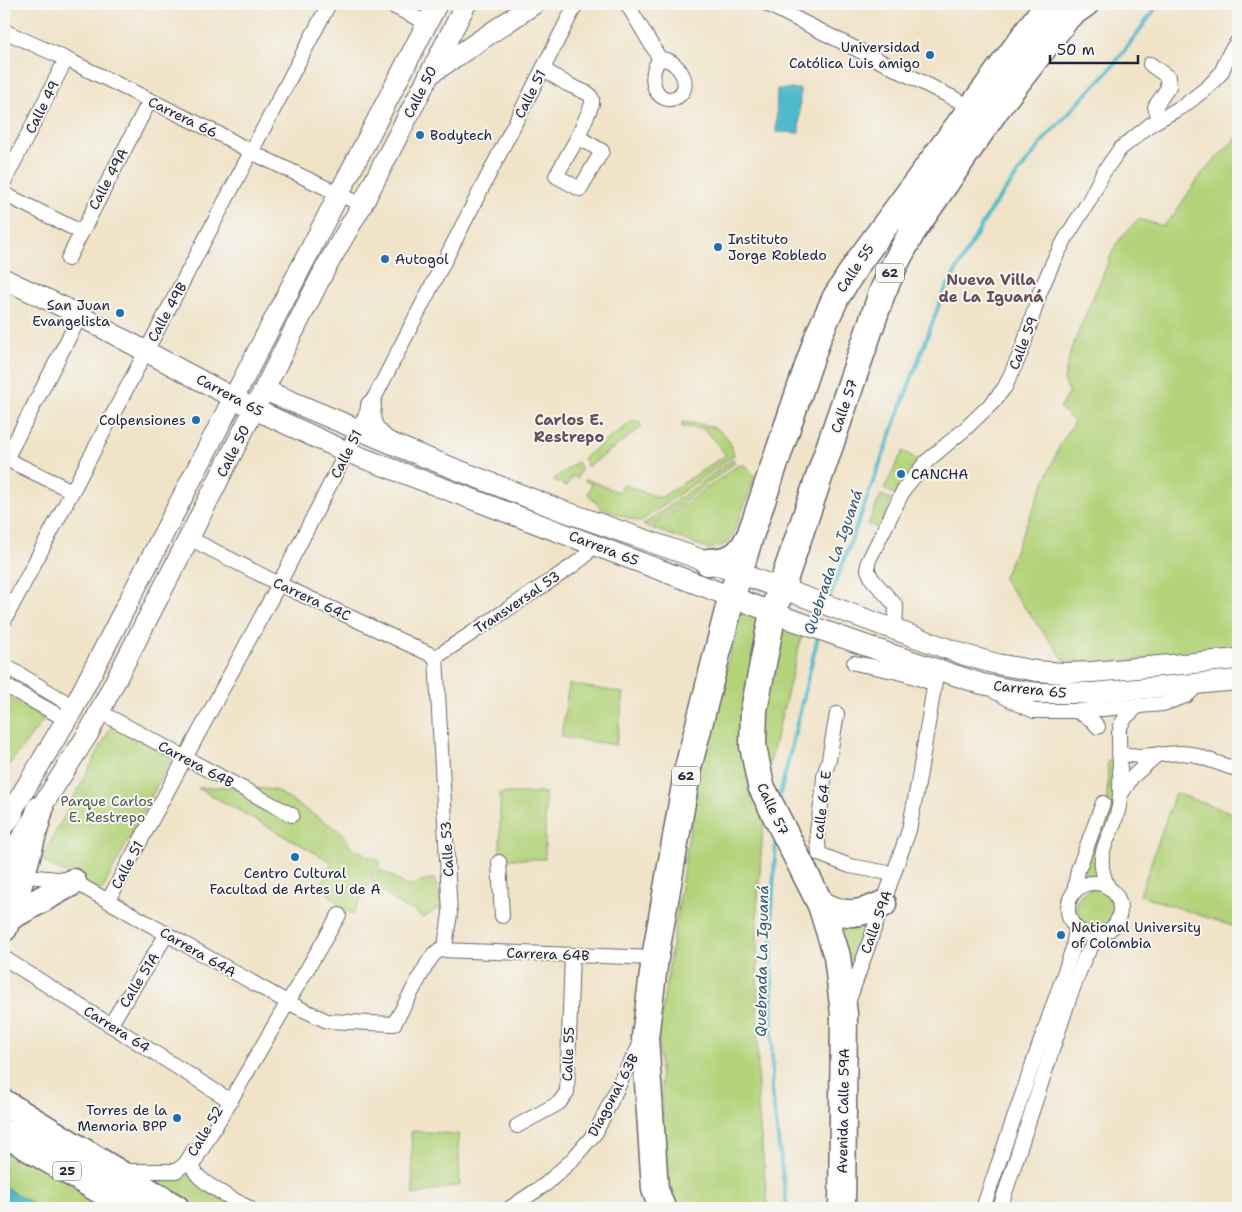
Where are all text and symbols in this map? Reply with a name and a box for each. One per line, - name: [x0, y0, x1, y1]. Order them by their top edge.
- scale bar: [1050, 32, 1137, 64]
- place label: Universidad Católica Luis amigo: [789, 38, 920, 72]
- text: 50 m: [1057, 40, 1095, 60]
- marker: Universidad Católica Luis amigo: [924, 49, 936, 61]
- street label: Calle 50: [399, 63, 441, 121]
- street label: Calle 51: [510, 67, 550, 121]
- street label: Calle 49: [21, 78, 63, 136]
- street label: Carrera 66: [145, 92, 221, 142]
- place label: Bodytech: [430, 126, 492, 144]
- marker: Bodytech: [414, 129, 426, 141]
- street label: Calle 49A: [84, 145, 132, 213]
- place label: Instituto Jorge Robledo: [728, 230, 827, 264]
- street label: Calle 55: [832, 240, 878, 296]
- marker: Instituto Jorge Robledo: [712, 241, 724, 253]
- place label: Autogol: [395, 250, 449, 268]
- marker: Autogol: [379, 253, 391, 265]
- road number: 62: [876, 264, 904, 282]
- district label: Nueva Villa de La Iguaná: [938, 270, 1044, 307]
- street label: Calle 49B: [143, 279, 191, 345]
- place label: San Juan Evangelista: [32, 296, 110, 330]
- marker: San Juan Evangelista: [114, 307, 126, 319]
- street label: Calle 59: [1005, 314, 1041, 372]
- street label: Carrera 65: [193, 370, 267, 420]
- street label: Calle 57: [826, 377, 862, 435]
- district label: Carlos E. Restrepo: [534, 410, 604, 447]
- place label: Colpensiones: [99, 411, 186, 429]
- marker: Colpensiones: [190, 414, 202, 426]
- street label: Calle 50: [212, 422, 254, 480]
- street label: Calle 51: [326, 427, 366, 481]
- place label: CANCHA: [911, 465, 969, 483]
- marker: CANCHA: [895, 468, 907, 480]
- water label: Quebrada La Iguaná: [799, 487, 867, 637]
- street label: Carrera 65: [566, 526, 642, 570]
- street label: Transversal 53: [471, 567, 563, 637]
- street label: Carrera 64C: [270, 573, 354, 625]
- street label: Carrera 65: [992, 676, 1068, 702]
- street label: Carrera 64B: [155, 737, 237, 791]
- road number: 62: [672, 766, 700, 786]
- street label: calle 64 E: [809, 769, 835, 840]
- street label: Calle 57: [753, 780, 793, 838]
- park label: Parque Carlos E. Restrepo: [61, 792, 154, 826]
- street label: Calle 53: [437, 821, 457, 877]
- street label: Calle 51: [107, 838, 147, 892]
- marker: Centro Cultural Facultad de Artes U de A: [289, 851, 301, 863]
- place label: Centro Cultural Facultad de Artes U de A: [209, 864, 381, 898]
- water label: Quebrada La Iguaná: [751, 885, 773, 1037]
- street label: Calle 59A: [856, 888, 896, 956]
- place label: National University of Colombia: [1071, 918, 1201, 952]
- street label: Carrera 64A: [157, 923, 239, 981]
- marker: National University of Colombia: [1055, 929, 1067, 941]
- street label: Carrera 64B: [506, 944, 590, 964]
- street label: Calle 51A: [115, 949, 163, 1011]
- street label: Carrera 64: [80, 1002, 154, 1057]
- street label: Calle 55: [558, 1026, 578, 1082]
- street label: Avenida Calle 59A: [833, 1048, 853, 1174]
- street label: Diagonal 63B: [584, 1050, 642, 1140]
- place label: Torres de la Memoria BPP: [77, 1101, 167, 1135]
- street label: Calle 52: [183, 1102, 227, 1160]
- marker: Torres de la Memoria BPP: [171, 1112, 183, 1124]
- road number: 25: [53, 1162, 81, 1180]

